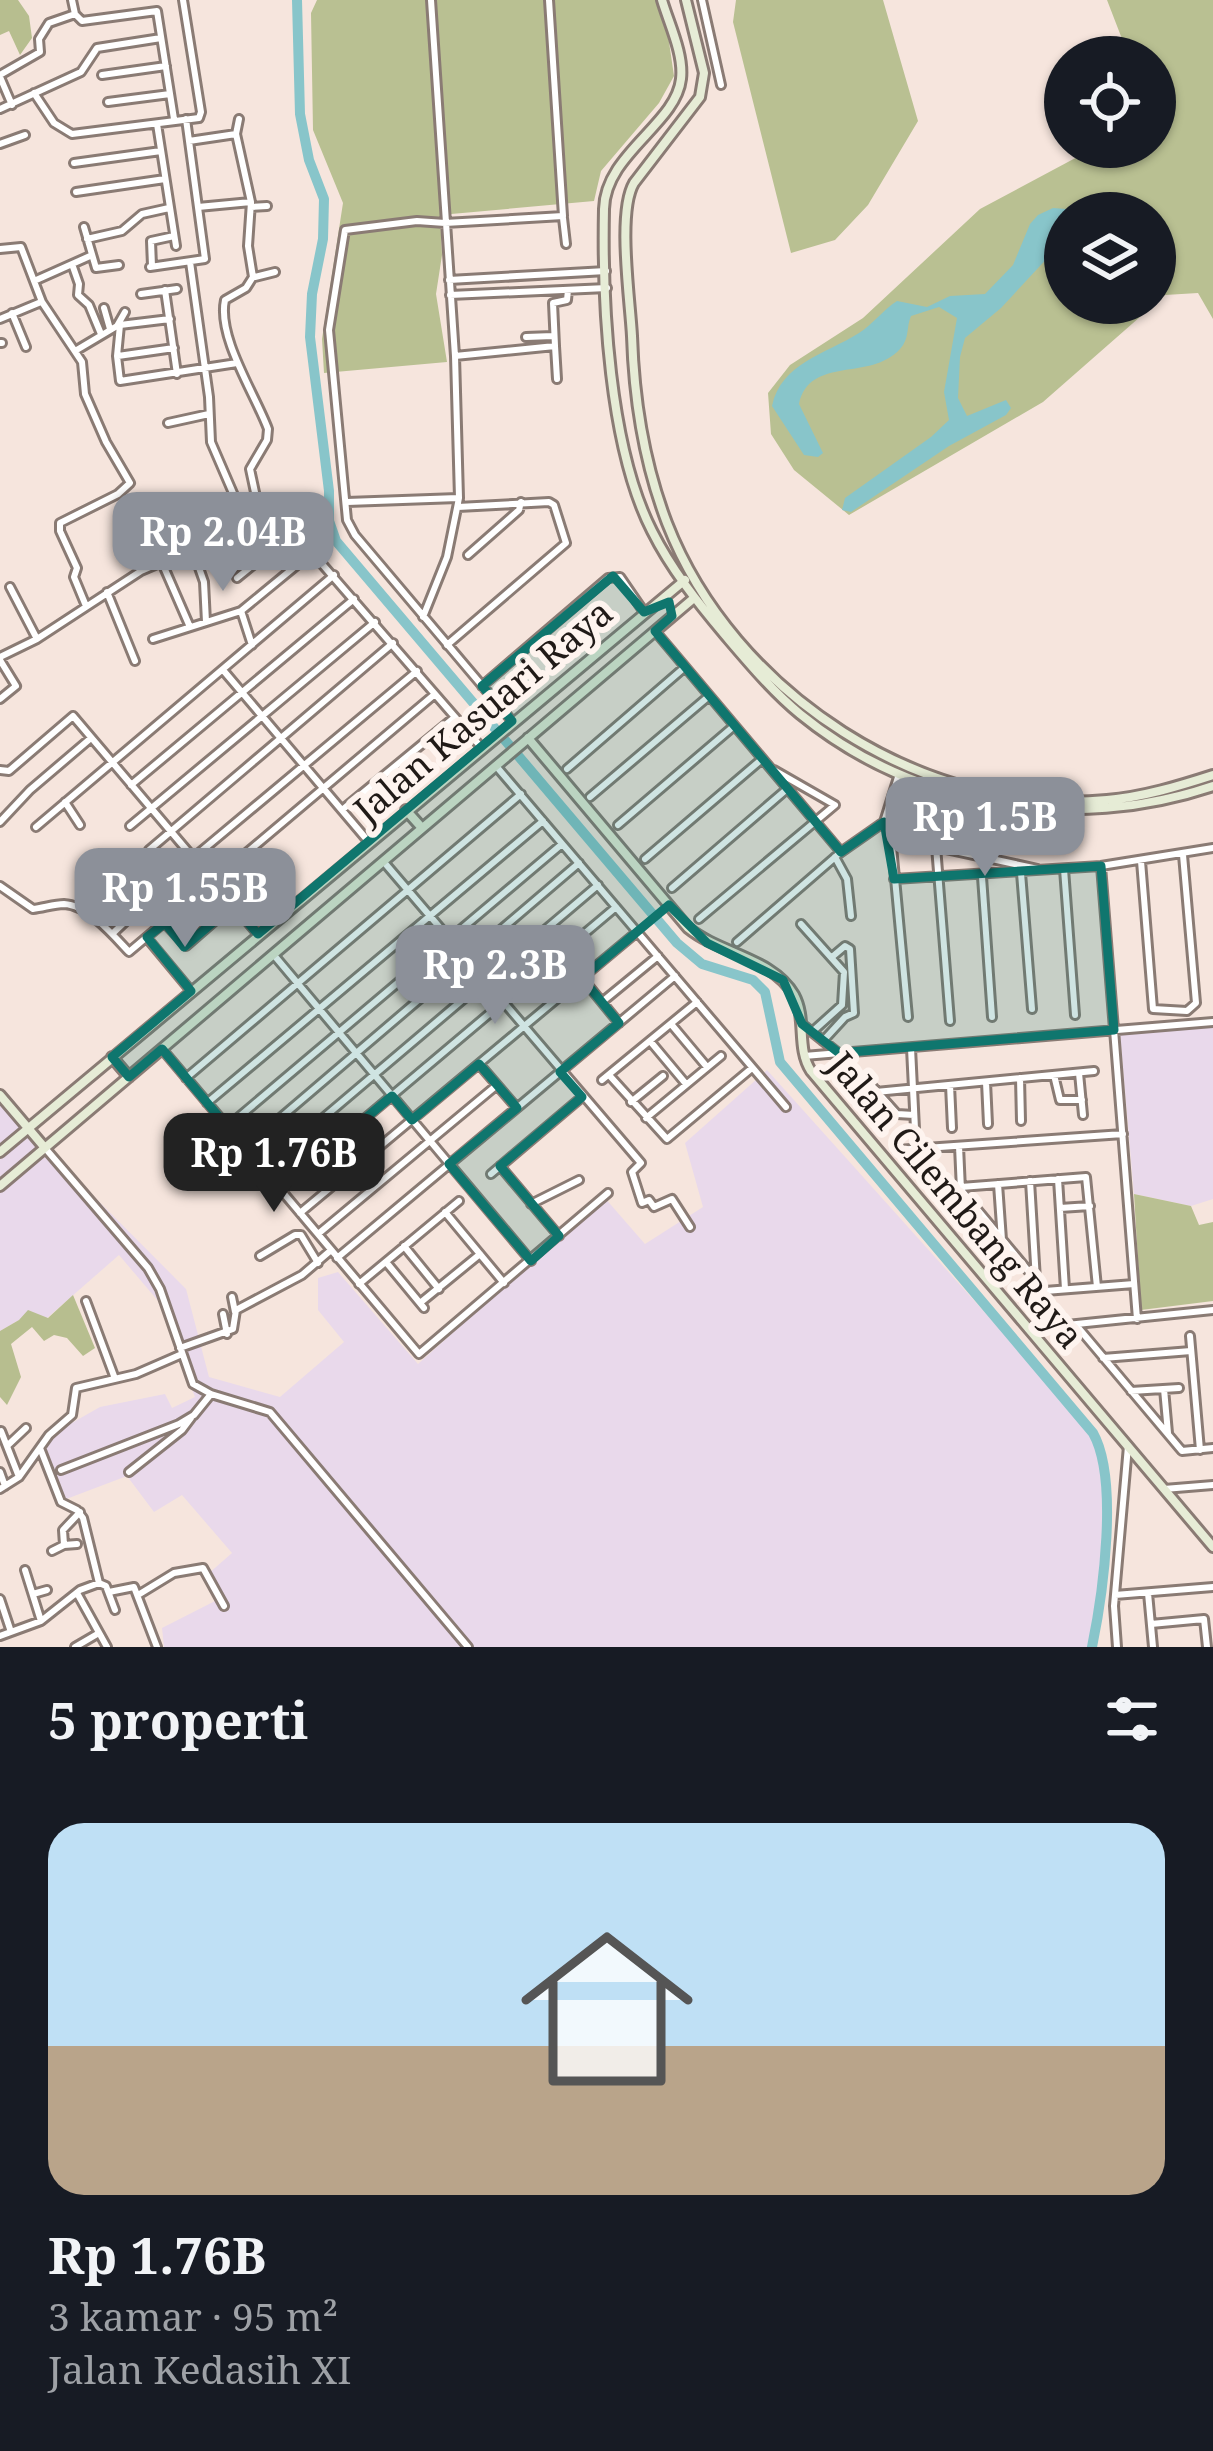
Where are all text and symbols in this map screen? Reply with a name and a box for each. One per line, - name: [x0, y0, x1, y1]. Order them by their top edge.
- map controls: [1044, 36, 1176, 324]
- button: locate: [1044, 36, 1176, 168]
- button: layers: [1044, 192, 1176, 324]
- pin: Rp 2.04B: [99, 492, 347, 594]
- text: Rp 2.04B: [140, 504, 306, 557]
- street label: Jalan Kasuari Raya: [342, 588, 622, 834]
- pin: Rp 1.5B: [874, 777, 1096, 879]
- text: Rp 1.5B: [913, 789, 1057, 842]
- pin: Rp 1.55B: [61, 848, 309, 950]
- text: Rp 1.55B: [102, 860, 268, 913]
- pin: Rp 2.3B: [384, 925, 606, 1027]
- text: Rp 2.3B: [423, 937, 567, 990]
- street label: Jalan Cilembang Raya: [817, 1040, 1095, 1358]
- pin: Rp 1.76B: [150, 1113, 398, 1215]
- text: Rp 1.76B: [191, 1125, 357, 1178]
- text: 5 properti: [48, 1684, 308, 1754]
- icon: filters: [1099, 1686, 1165, 1752]
- icon: home: [499, 1901, 715, 2117]
- text: Rp 1.76B: [48, 2219, 266, 2289]
- text: 3 kamar · 95 m²: [48, 2289, 338, 2342]
- text: Jalan Kedasih XI: [48, 2342, 352, 2395]

